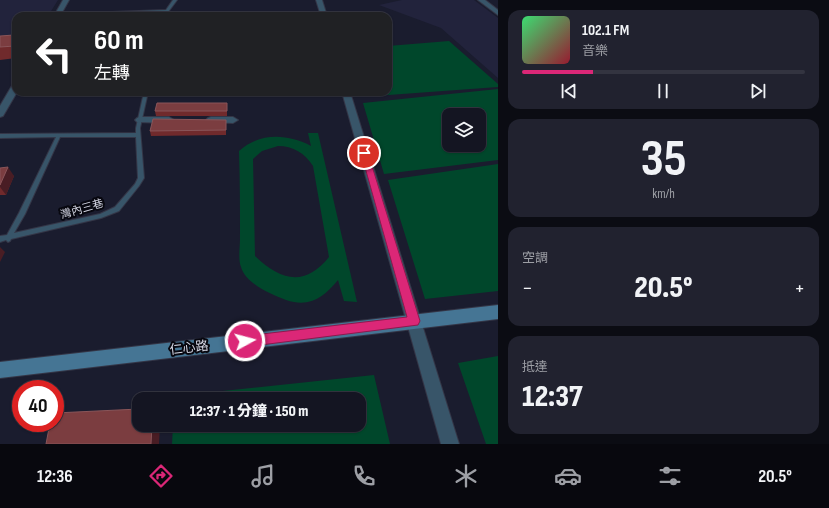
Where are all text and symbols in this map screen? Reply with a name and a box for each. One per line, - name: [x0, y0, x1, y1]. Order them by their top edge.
- text: 102.1 FM: [582, 21, 629, 40]
- text: 60 m: [94, 24, 143, 57]
- icon: left: [28, 28, 80, 80]
- text: 音樂: [582, 43, 608, 59]
- text: 左轉: [94, 63, 130, 84]
- icon: previous: [558, 80, 580, 102]
- icon: pause: [652, 80, 674, 102]
- icon: next: [747, 80, 769, 102]
- map controls: [442, 108, 486, 152]
- button: layers: [442, 108, 486, 152]
- text: 35: [640, 128, 687, 191]
- pin: [347, 136, 381, 170]
- icon: arrive: [353, 142, 375, 164]
- text: km/h: [652, 186, 675, 202]
- street label: 灣內三巷: [59, 197, 105, 221]
- text: 空調: [522, 250, 548, 266]
- text: 20.5°: [634, 270, 693, 306]
- text: −: [522, 275, 533, 302]
- text: +: [794, 275, 805, 302]
- position arrow: [224, 320, 266, 362]
- street label: 仁心路: [169, 338, 209, 358]
- text: 抵達: [522, 359, 548, 375]
- text: 12:37: [522, 379, 583, 415]
- speed limit sign: 40: [12, 380, 64, 432]
- text: 12:37 · 1 分鐘 · 150 m: [190, 402, 308, 421]
- icon: directions: [147, 462, 175, 490]
- icon: music: [249, 462, 277, 490]
- icon: phone: [350, 462, 378, 490]
- icon: climate: [452, 462, 480, 490]
- icon: car: [554, 462, 582, 490]
- icon: filters: [656, 462, 684, 490]
- text: 12:36: [37, 466, 73, 487]
- text: 20.5°: [758, 466, 792, 487]

